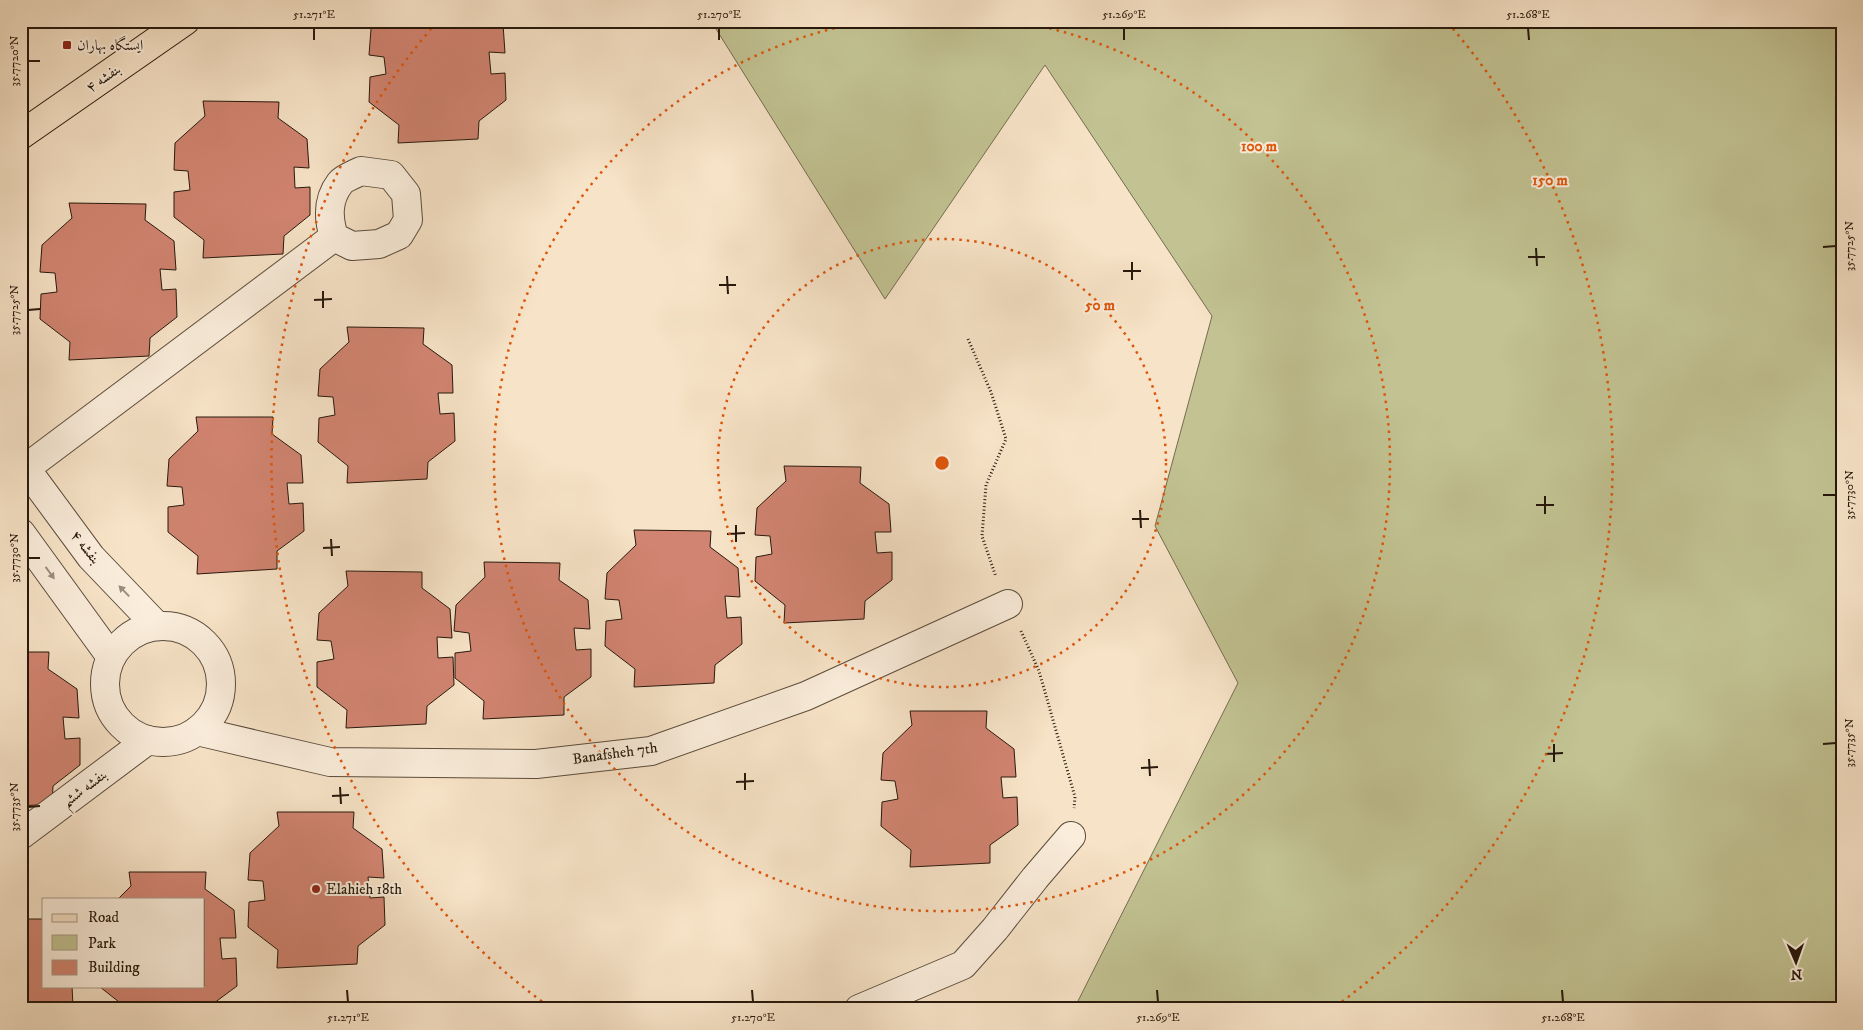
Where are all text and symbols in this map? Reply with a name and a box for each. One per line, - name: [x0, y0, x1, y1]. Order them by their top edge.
- text: 51.271°E: [293, 7, 335, 22]
- text: 51.270°E: [697, 7, 741, 22]
- text: 51.269°E: [1102, 7, 1146, 22]
- text: 51.268°E: [1506, 7, 1550, 22]
- text: 35.7720°N: [7, 35, 22, 86]
- place label: ایستگاه بهاران: [77, 35, 143, 55]
- marker: ایستگاه بهاران: [61, 39, 73, 51]
- street label: بنفشه ۴: [82, 60, 124, 97]
- text: 100 m: [1241, 137, 1278, 156]
- text: 150 m: [1532, 171, 1568, 190]
- text: 35.7725°N: [1842, 221, 1857, 271]
- text: 35.7725°N: [7, 285, 22, 335]
- text: 50 m: [1084, 296, 1116, 315]
- centre of rings: [933, 454, 951, 472]
- text: 35.7730°N: [1842, 470, 1857, 520]
- street label: بنفشه ۴: [66, 527, 105, 568]
- text: 35.7730°N: [7, 533, 22, 583]
- one-way arrow: [45, 566, 55, 580]
- one-way arrow: [118, 585, 130, 597]
- text: 35.7735°N: [1842, 718, 1857, 767]
- street label: Banafsheh 7th: [571, 738, 659, 769]
- street label: بنفشه ششم: [58, 765, 114, 816]
- text: 35.7735°N: [7, 782, 22, 831]
- place label: Elahieh 18th: [326, 880, 402, 899]
- marker: Elahieh 18th: [310, 883, 322, 895]
- legend: [42, 898, 205, 988]
- text: Road: [88, 908, 120, 927]
- text: Park: [88, 934, 117, 953]
- north arrow: [1770, 938, 1820, 988]
- text: Building: [88, 958, 140, 977]
- text: N: [1790, 965, 1802, 983]
- text: 51.271°E: [327, 1010, 369, 1025]
- text: 51.270°E: [731, 1010, 775, 1025]
- text: 51.269°E: [1136, 1010, 1180, 1025]
- text: 51.268°E: [1541, 1010, 1585, 1025]

